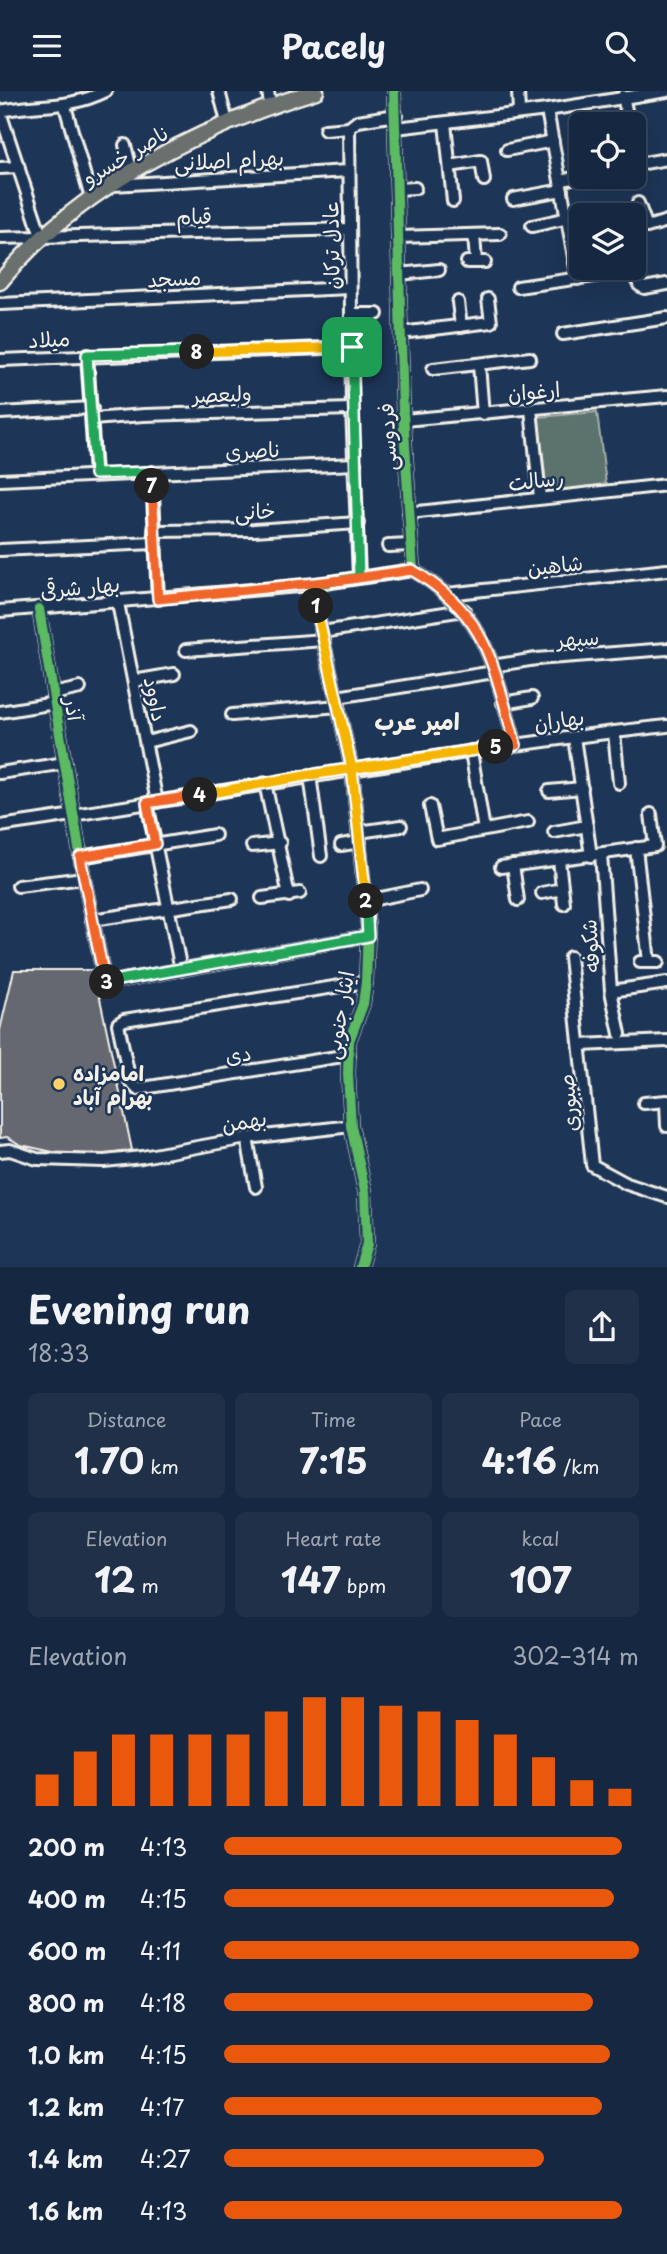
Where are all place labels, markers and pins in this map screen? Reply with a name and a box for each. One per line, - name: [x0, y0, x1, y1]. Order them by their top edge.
- pin: [322, 317, 382, 377]
- pin: 8: [180, 335, 214, 369]
- pin: 7: [134, 469, 170, 503]
- pin: 1: [298, 589, 334, 623]
- pin: 5: [478, 729, 514, 765]
- pin: 4: [182, 777, 218, 813]
- pin: 2: [348, 883, 384, 919]
- pin: 3: [90, 965, 124, 999]
- place label: امامزاده بهرام آباد: [73, 1056, 153, 1114]
- marker: امامزاده بهرام آباد: [51, 1076, 67, 1092]

